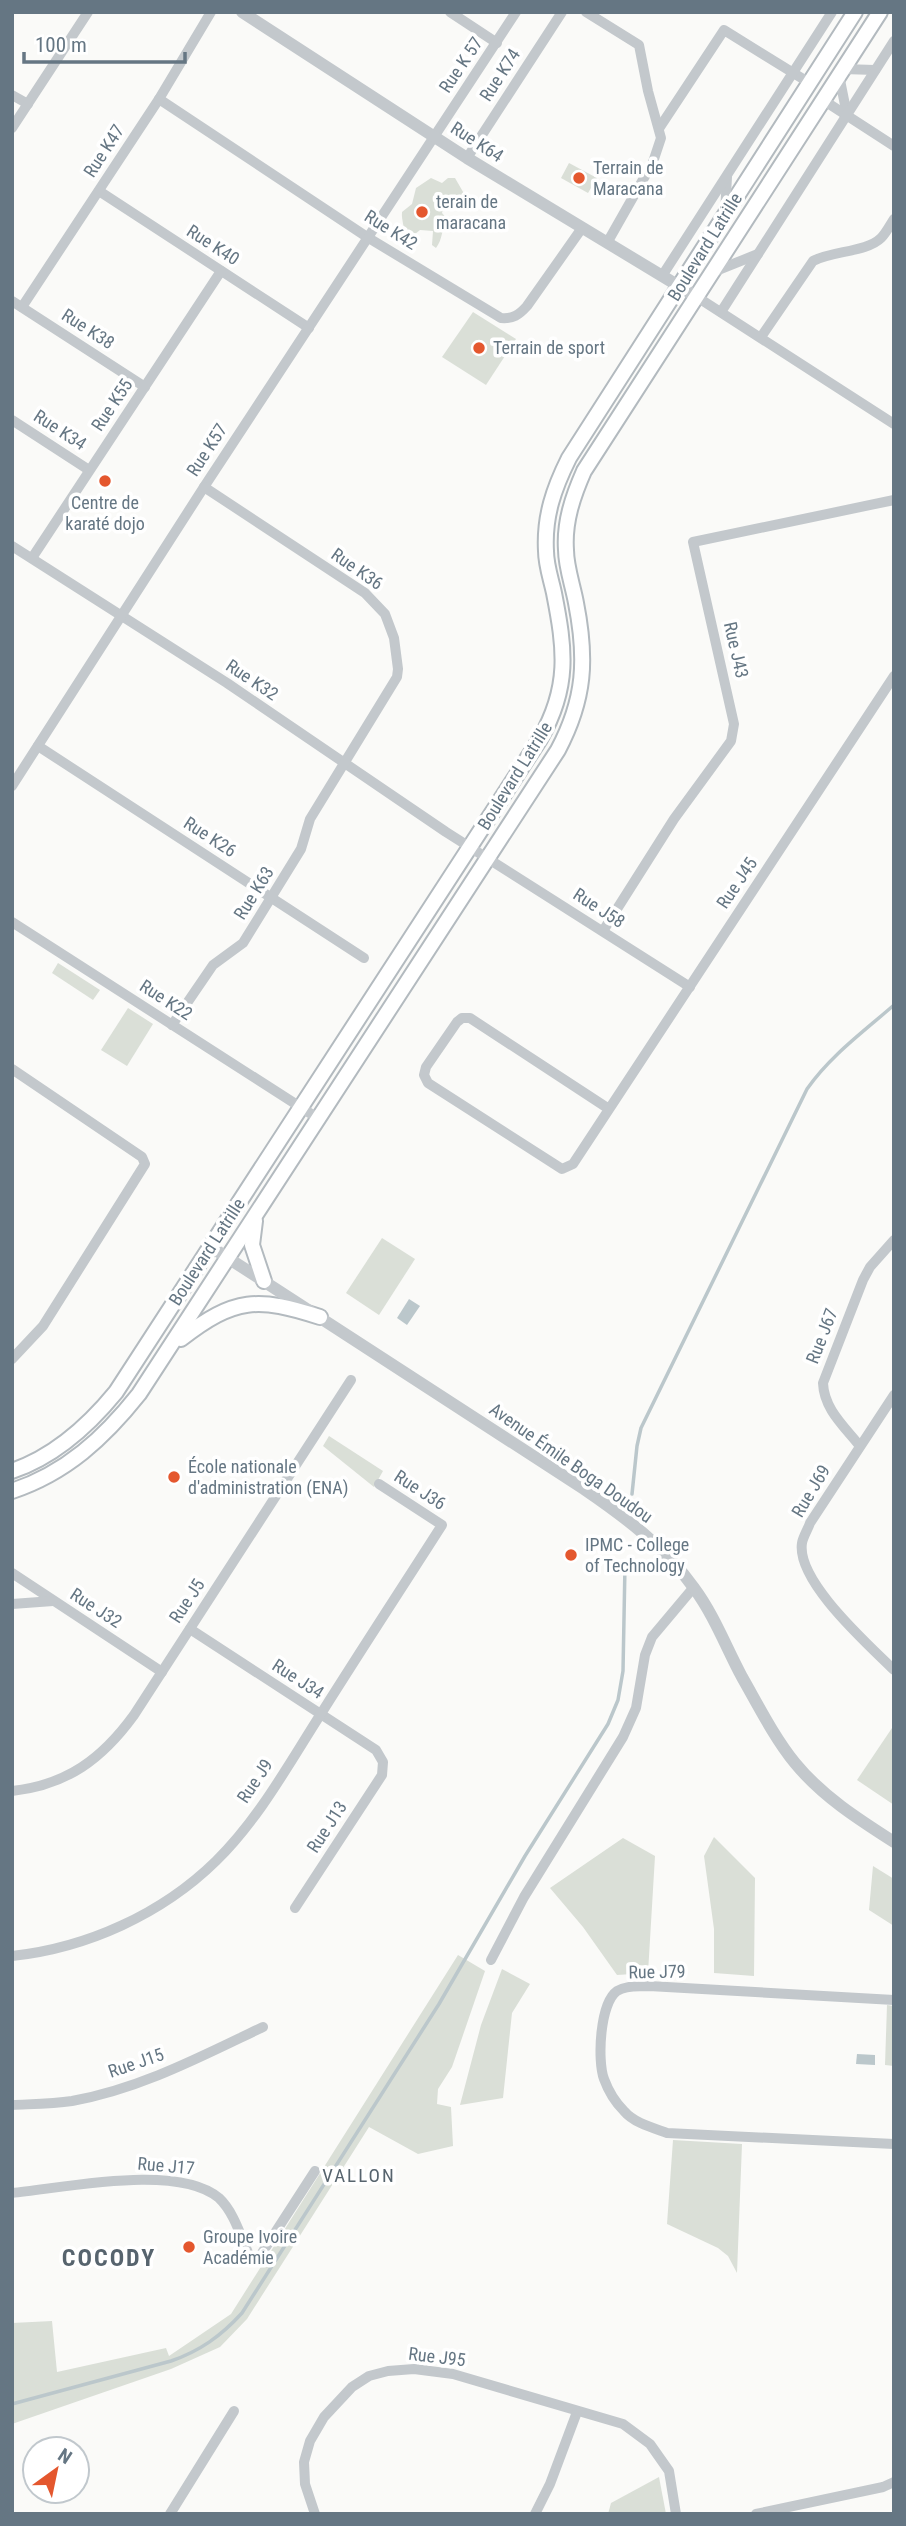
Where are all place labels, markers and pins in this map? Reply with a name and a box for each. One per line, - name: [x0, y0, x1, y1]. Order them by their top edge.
- place label: Terrain de Maracana: [593, 157, 664, 199]
- marker: Terrain de Maracana: [571, 170, 587, 186]
- place label: terain de maracana: [436, 191, 506, 233]
- marker: terain de maracana: [414, 204, 430, 220]
- place label: Terrain de sport: [493, 337, 605, 358]
- marker: Terrain de sport: [471, 340, 487, 356]
- marker: Centre de karaté dojo: [97, 473, 113, 489]
- place label: Centre de karaté dojo: [65, 492, 145, 534]
- place label: École nationale d'administration (ENA): [188, 1456, 348, 1499]
- marker: École nationale d'administration (ENA): [166, 1469, 182, 1485]
- place label: IPMC - College of Technology: [585, 1534, 689, 1576]
- marker: IPMC - College of Technology: [563, 1547, 579, 1563]
- place label: Groupe Ivoire Académie: [203, 2226, 297, 2268]
- marker: Groupe Ivoire Académie: [181, 2239, 197, 2255]

